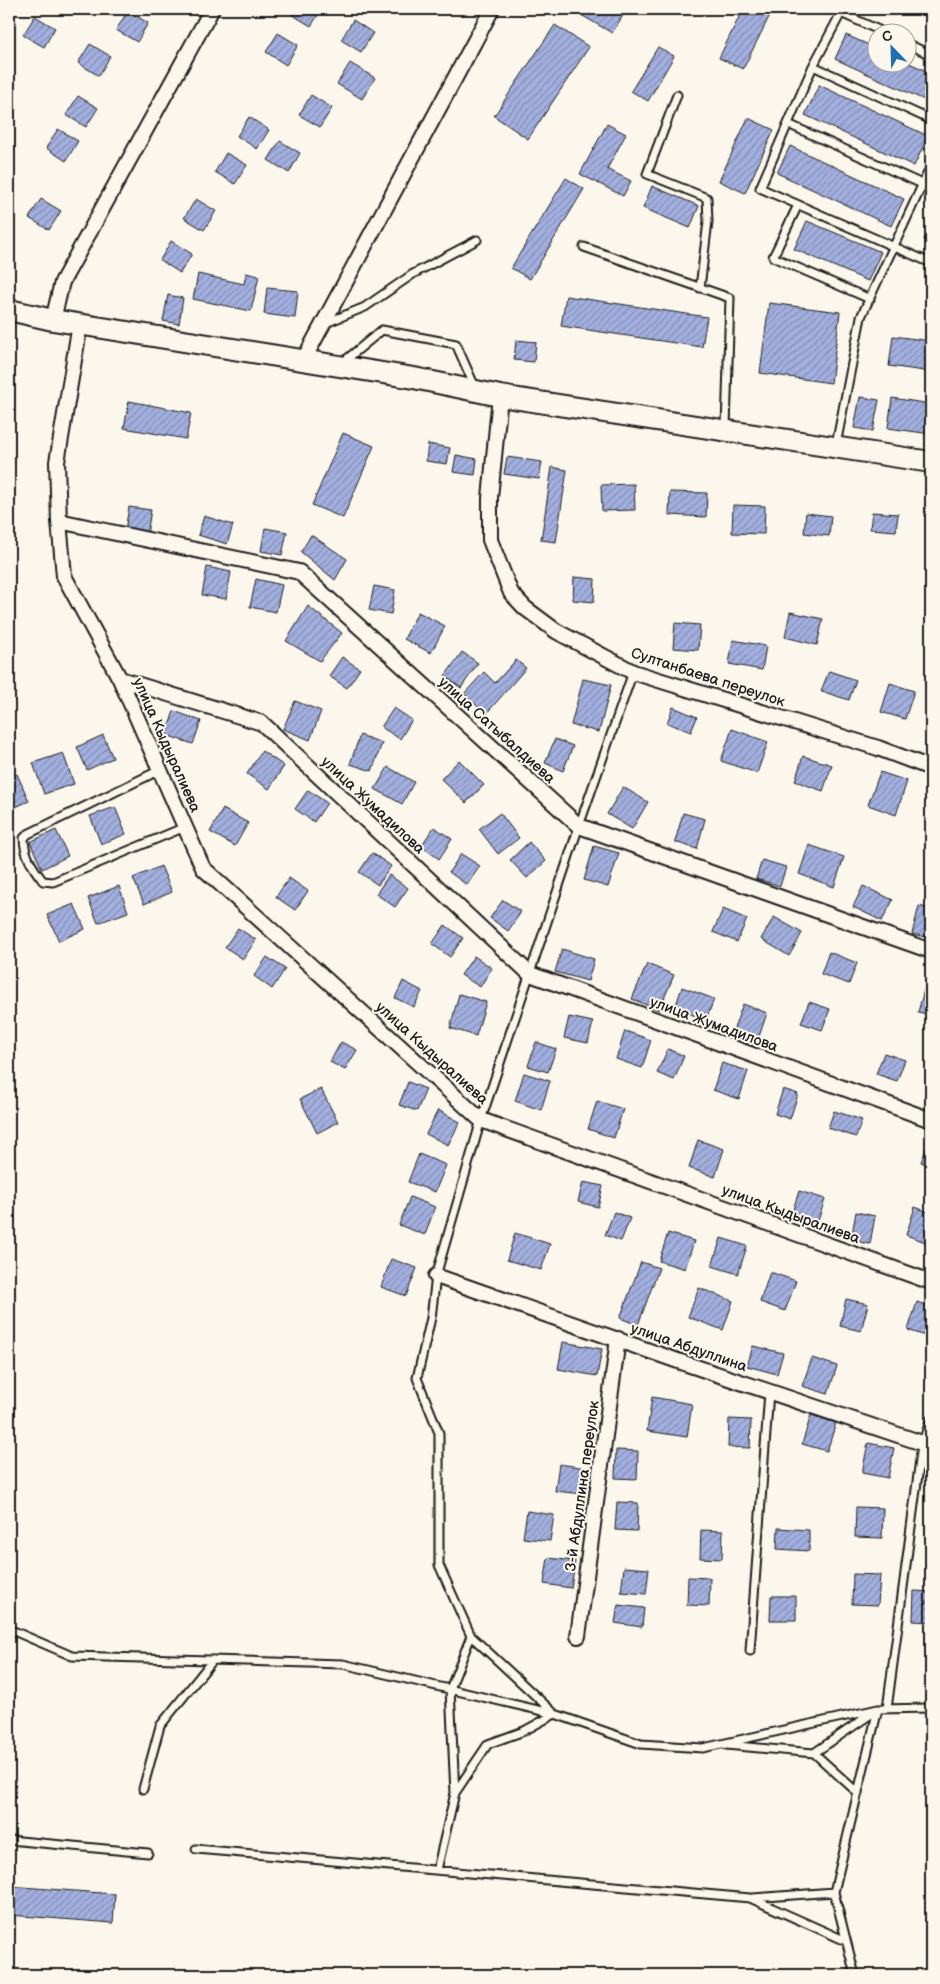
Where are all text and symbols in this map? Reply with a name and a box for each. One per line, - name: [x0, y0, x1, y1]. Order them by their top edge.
- north arrow: [868, 22, 918, 72]
- text: С: [879, 27, 895, 46]
- street label: Султанбаева переулок: [628, 644, 787, 711]
- street label: улица Сатыбалдиева: [434, 673, 559, 788]
- street label: улица Кыдыралиева: [128, 675, 205, 816]
- street label: улица Жумадилова: [317, 752, 429, 858]
- street label: улица Жумадилова: [647, 992, 781, 1057]
- street label: улица Кыдыралиева: [371, 998, 492, 1109]
- street label: улица Кыдыралиева: [719, 1181, 862, 1248]
- street label: улица Абдуллина: [628, 1319, 750, 1376]
- street label: 3-й Абдуллина переулок: [561, 1399, 604, 1573]

